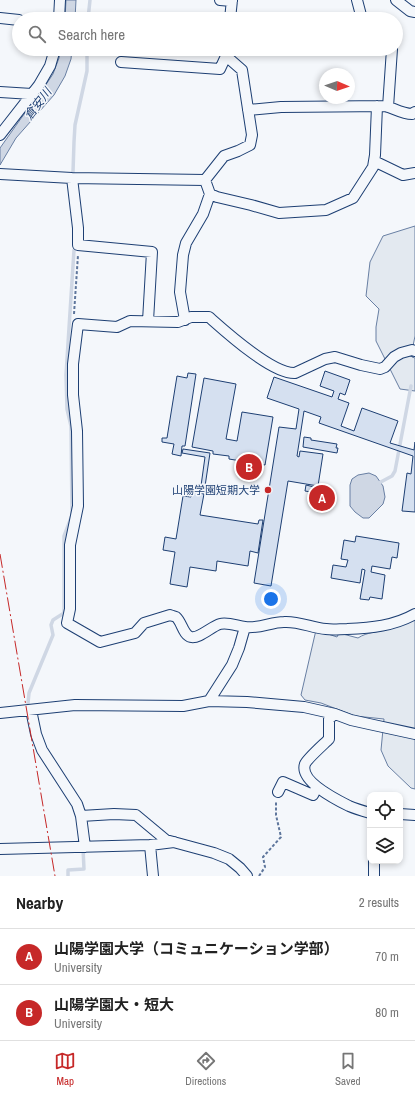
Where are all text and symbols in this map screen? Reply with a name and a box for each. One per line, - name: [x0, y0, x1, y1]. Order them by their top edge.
- search box: [12, 12, 403, 56]
- icon: search: [26, 23, 48, 45]
- text: Search here: [58, 24, 125, 45]
- north arrow: [319, 68, 355, 104]
- water label: 倉安川: [21, 83, 56, 123]
- pin: B: [236, 452, 262, 482]
- place label: 山陽学園短期大学: [172, 483, 260, 497]
- pin: A: [309, 483, 335, 513]
- marker: 山陽学園短期大学: [263, 485, 273, 495]
- your location: [261, 589, 281, 609]
- map controls: [367, 792, 403, 864]
- button: locate: [367, 792, 403, 828]
- button: layers: [367, 828, 403, 864]
- text: Nearby: [16, 891, 63, 914]
- text: 2 results: [359, 894, 399, 911]
- text: 山陽学園大学（コミュニケーション学部）: [54, 938, 339, 959]
- text: A: [25, 948, 33, 965]
- text: 70 m: [375, 948, 399, 965]
- text: University: [54, 959, 102, 976]
- text: 山陽学園大・短大: [54, 994, 174, 1015]
- text: B: [25, 1004, 33, 1021]
- text: 80 m: [375, 1004, 399, 1021]
- text: University: [54, 1015, 102, 1032]
- tab: Map: [54, 1050, 76, 1088]
- tab: Directions: [185, 1050, 226, 1088]
- tab: Saved: [335, 1050, 361, 1088]

